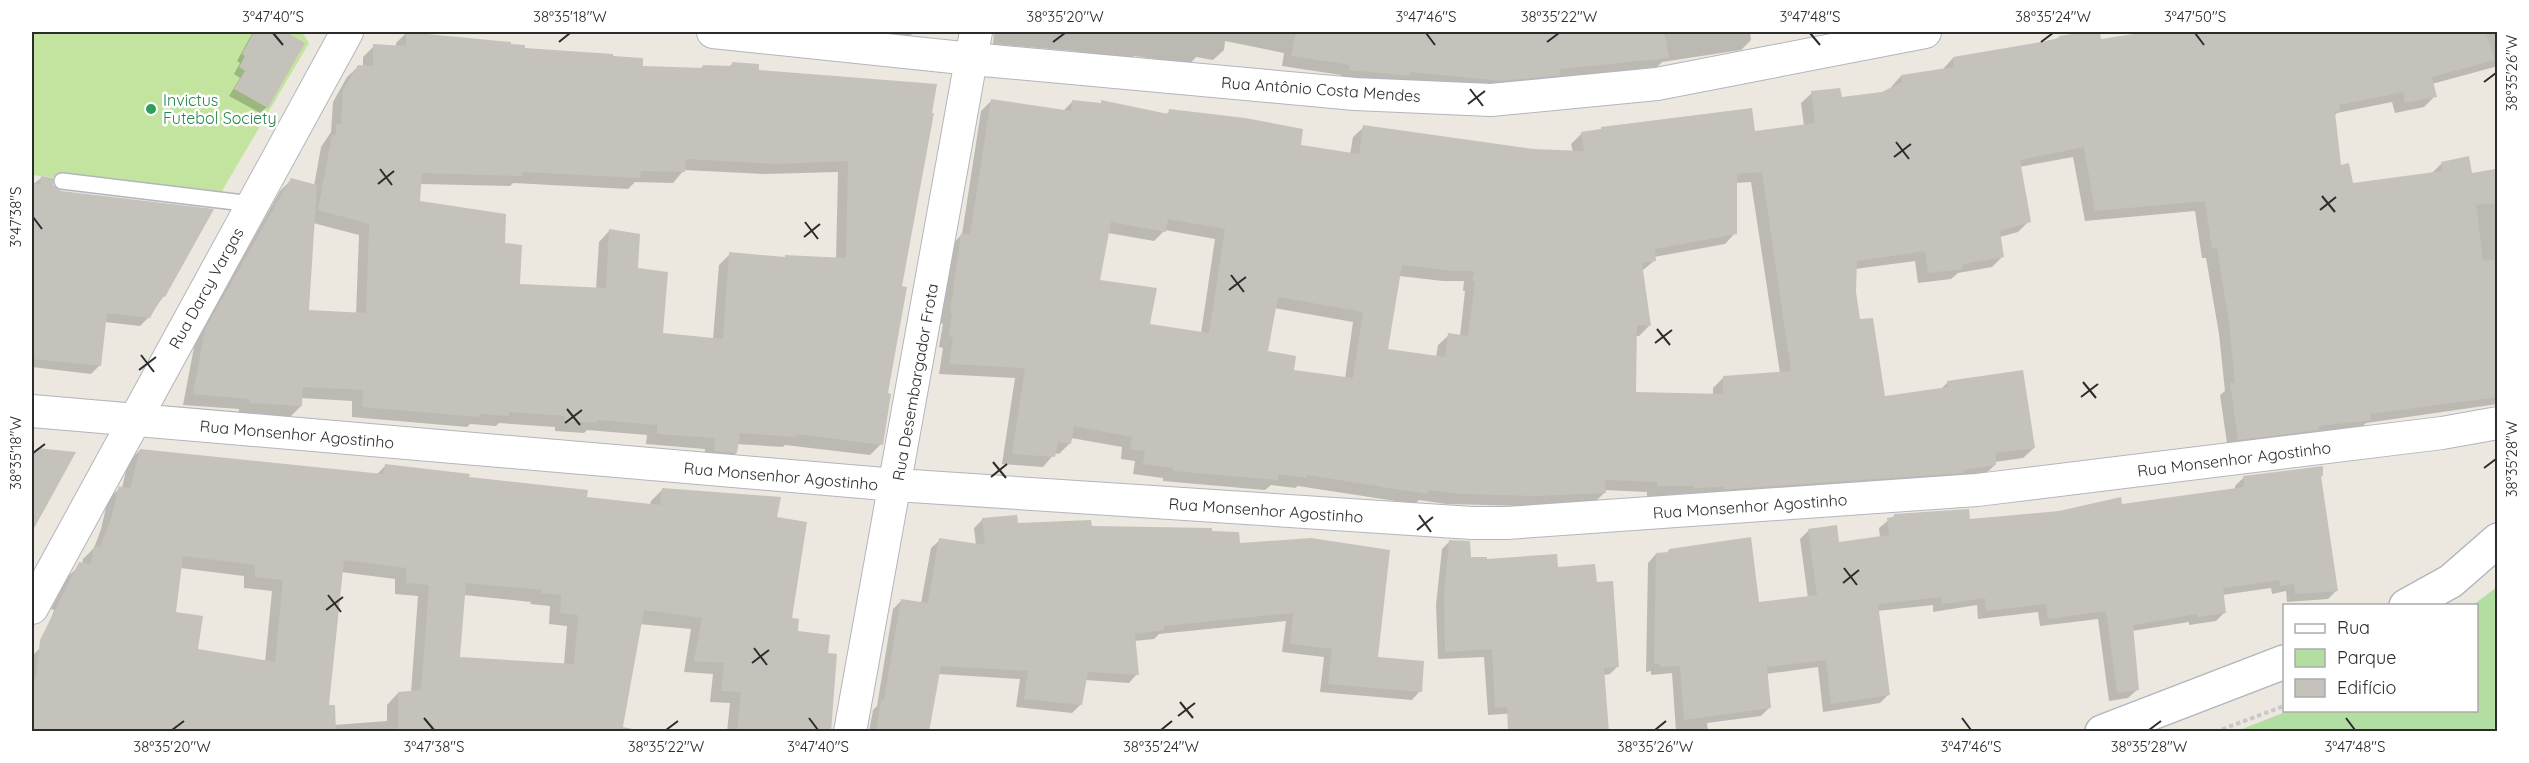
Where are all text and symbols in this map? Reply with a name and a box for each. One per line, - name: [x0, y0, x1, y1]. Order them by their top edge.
- text: 3°47'40"S: [242, 7, 304, 26]
- text: 38°35'18"W: [533, 7, 607, 26]
- text: 38°35'20"W: [1026, 7, 1104, 26]
- text: 3°47'46"S: [1395, 7, 1457, 26]
- text: 38°35'22"W: [1521, 7, 1598, 26]
- text: 3°47'48"S: [1779, 7, 1841, 26]
- text: 38°35'24"W: [2015, 7, 2092, 26]
- text: 3°47'50"S: [2164, 7, 2226, 26]
- text: 38°35'26"W: [2502, 34, 2521, 111]
- street label: Rua Antônio Costa Mendes: [1221, 72, 1421, 106]
- place label: Invictus Futebol Society: [163, 90, 277, 128]
- marker: Invictus Futebol Society: [144, 102, 158, 116]
- text: 3°47'38"S: [6, 186, 25, 248]
- street label: Rua Darcy Vargas: [164, 224, 248, 352]
- street label: Rua Desembargador Frota: [888, 282, 942, 482]
- text: 38°35'18"W: [6, 416, 25, 490]
- street label: Rua Monsenhor Agostinho: [199, 416, 395, 452]
- text: 38°35'28"W: [2502, 420, 2521, 497]
- street label: Rua Monsenhor Agostinho: [2136, 437, 2332, 481]
- street label: Rua Monsenhor Agostinho: [683, 458, 879, 494]
- street label: Rua Monsenhor Agostinho: [1652, 489, 1848, 523]
- street label: Rua Monsenhor Agostinho: [1168, 493, 1364, 527]
- legend: [2283, 604, 2478, 712]
- text: Rua: [2337, 616, 2370, 639]
- text: Parque: [2337, 646, 2396, 669]
- text: Edifício: [2337, 676, 2396, 699]
- text: 38°35'20"W: [133, 737, 211, 756]
- text: 3°47'38"S: [403, 737, 465, 756]
- text: 38°35'22"W: [628, 737, 705, 756]
- text: 3°47'40"S: [787, 737, 849, 756]
- text: 38°35'24"W: [1123, 737, 1200, 756]
- text: 38°35'26"W: [1617, 737, 1694, 756]
- text: 3°47'46"S: [1940, 737, 2002, 756]
- text: 38°35'28"W: [2111, 737, 2188, 756]
- text: 3°47'48"S: [2324, 737, 2386, 756]

